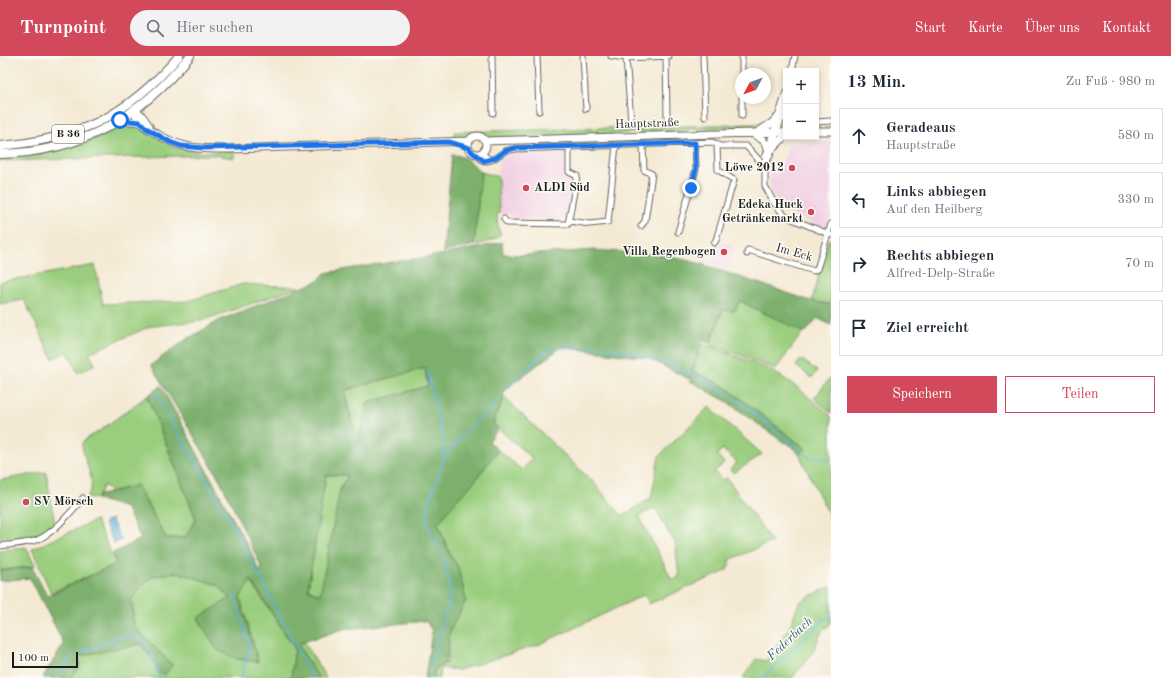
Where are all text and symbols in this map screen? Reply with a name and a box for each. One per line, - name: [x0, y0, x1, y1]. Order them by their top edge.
- search box: [130, 10, 410, 46]
- icon: search: [144, 17, 166, 39]
- text: Turnpoint: [20, 19, 106, 38]
- text: Hier suchen: [176, 21, 253, 36]
- text: Start: [915, 21, 946, 35]
- text: Karte: [968, 21, 1003, 35]
- text: Über uns: [1025, 21, 1080, 35]
- text: Kontakt: [1102, 21, 1151, 35]
- north arrow: [735, 68, 771, 104]
- map controls: [783, 68, 819, 140]
- button: +: [783, 68, 819, 104]
- text: 13 Min.: [847, 74, 906, 91]
- text: Zu Fuß · 980 m: [1066, 75, 1155, 88]
- button: −: [783, 104, 819, 140]
- route start: [111, 111, 129, 129]
- street label: Hauptstraße: [615, 117, 680, 131]
- text: Geradeaus: [886, 121, 955, 136]
- road number: B 36: [52, 125, 84, 143]
- icon: ahead: [848, 125, 870, 147]
- text: 580 m: [1117, 129, 1154, 142]
- text: Hauptstraße: [886, 139, 956, 152]
- place label: Löwe 2012: [725, 162, 784, 174]
- marker: Löwe 2012: [787, 163, 797, 173]
- route end: [682, 179, 700, 197]
- place label: ALDI Süd: [534, 182, 590, 194]
- marker: ALDI Süd: [521, 183, 531, 193]
- text: Links abbiegen: [886, 185, 987, 200]
- icon: left: [848, 189, 870, 211]
- text: 330 m: [1117, 193, 1154, 206]
- place label: Edeka Huck Getränkemarkt: [722, 199, 804, 225]
- text: Auf den Heilberg: [886, 203, 982, 216]
- marker: Edeka Huck Getränkemarkt: [806, 207, 816, 217]
- street label: Im Eck: [774, 242, 814, 264]
- place label: Villa Regenbogen: [622, 246, 716, 258]
- marker: Villa Regenbogen: [719, 247, 729, 257]
- text: Rechts abbiegen: [886, 249, 994, 264]
- icon: right: [848, 253, 870, 275]
- text: 70 m: [1125, 257, 1154, 270]
- text: Alfred-Delp-Straße: [886, 267, 995, 280]
- icon: arrive: [848, 317, 870, 339]
- text: Ziel erreicht: [886, 321, 969, 336]
- button: Speichern: [847, 376, 997, 413]
- button: Teilen: [1005, 376, 1155, 413]
- place label: SV Mörsch: [34, 496, 94, 508]
- marker: SV Mörsch: [21, 497, 31, 507]
- water label: Federbach: [764, 614, 816, 664]
- scale bar: [12, 650, 78, 669]
- text: 100 m: [18, 653, 49, 664]

